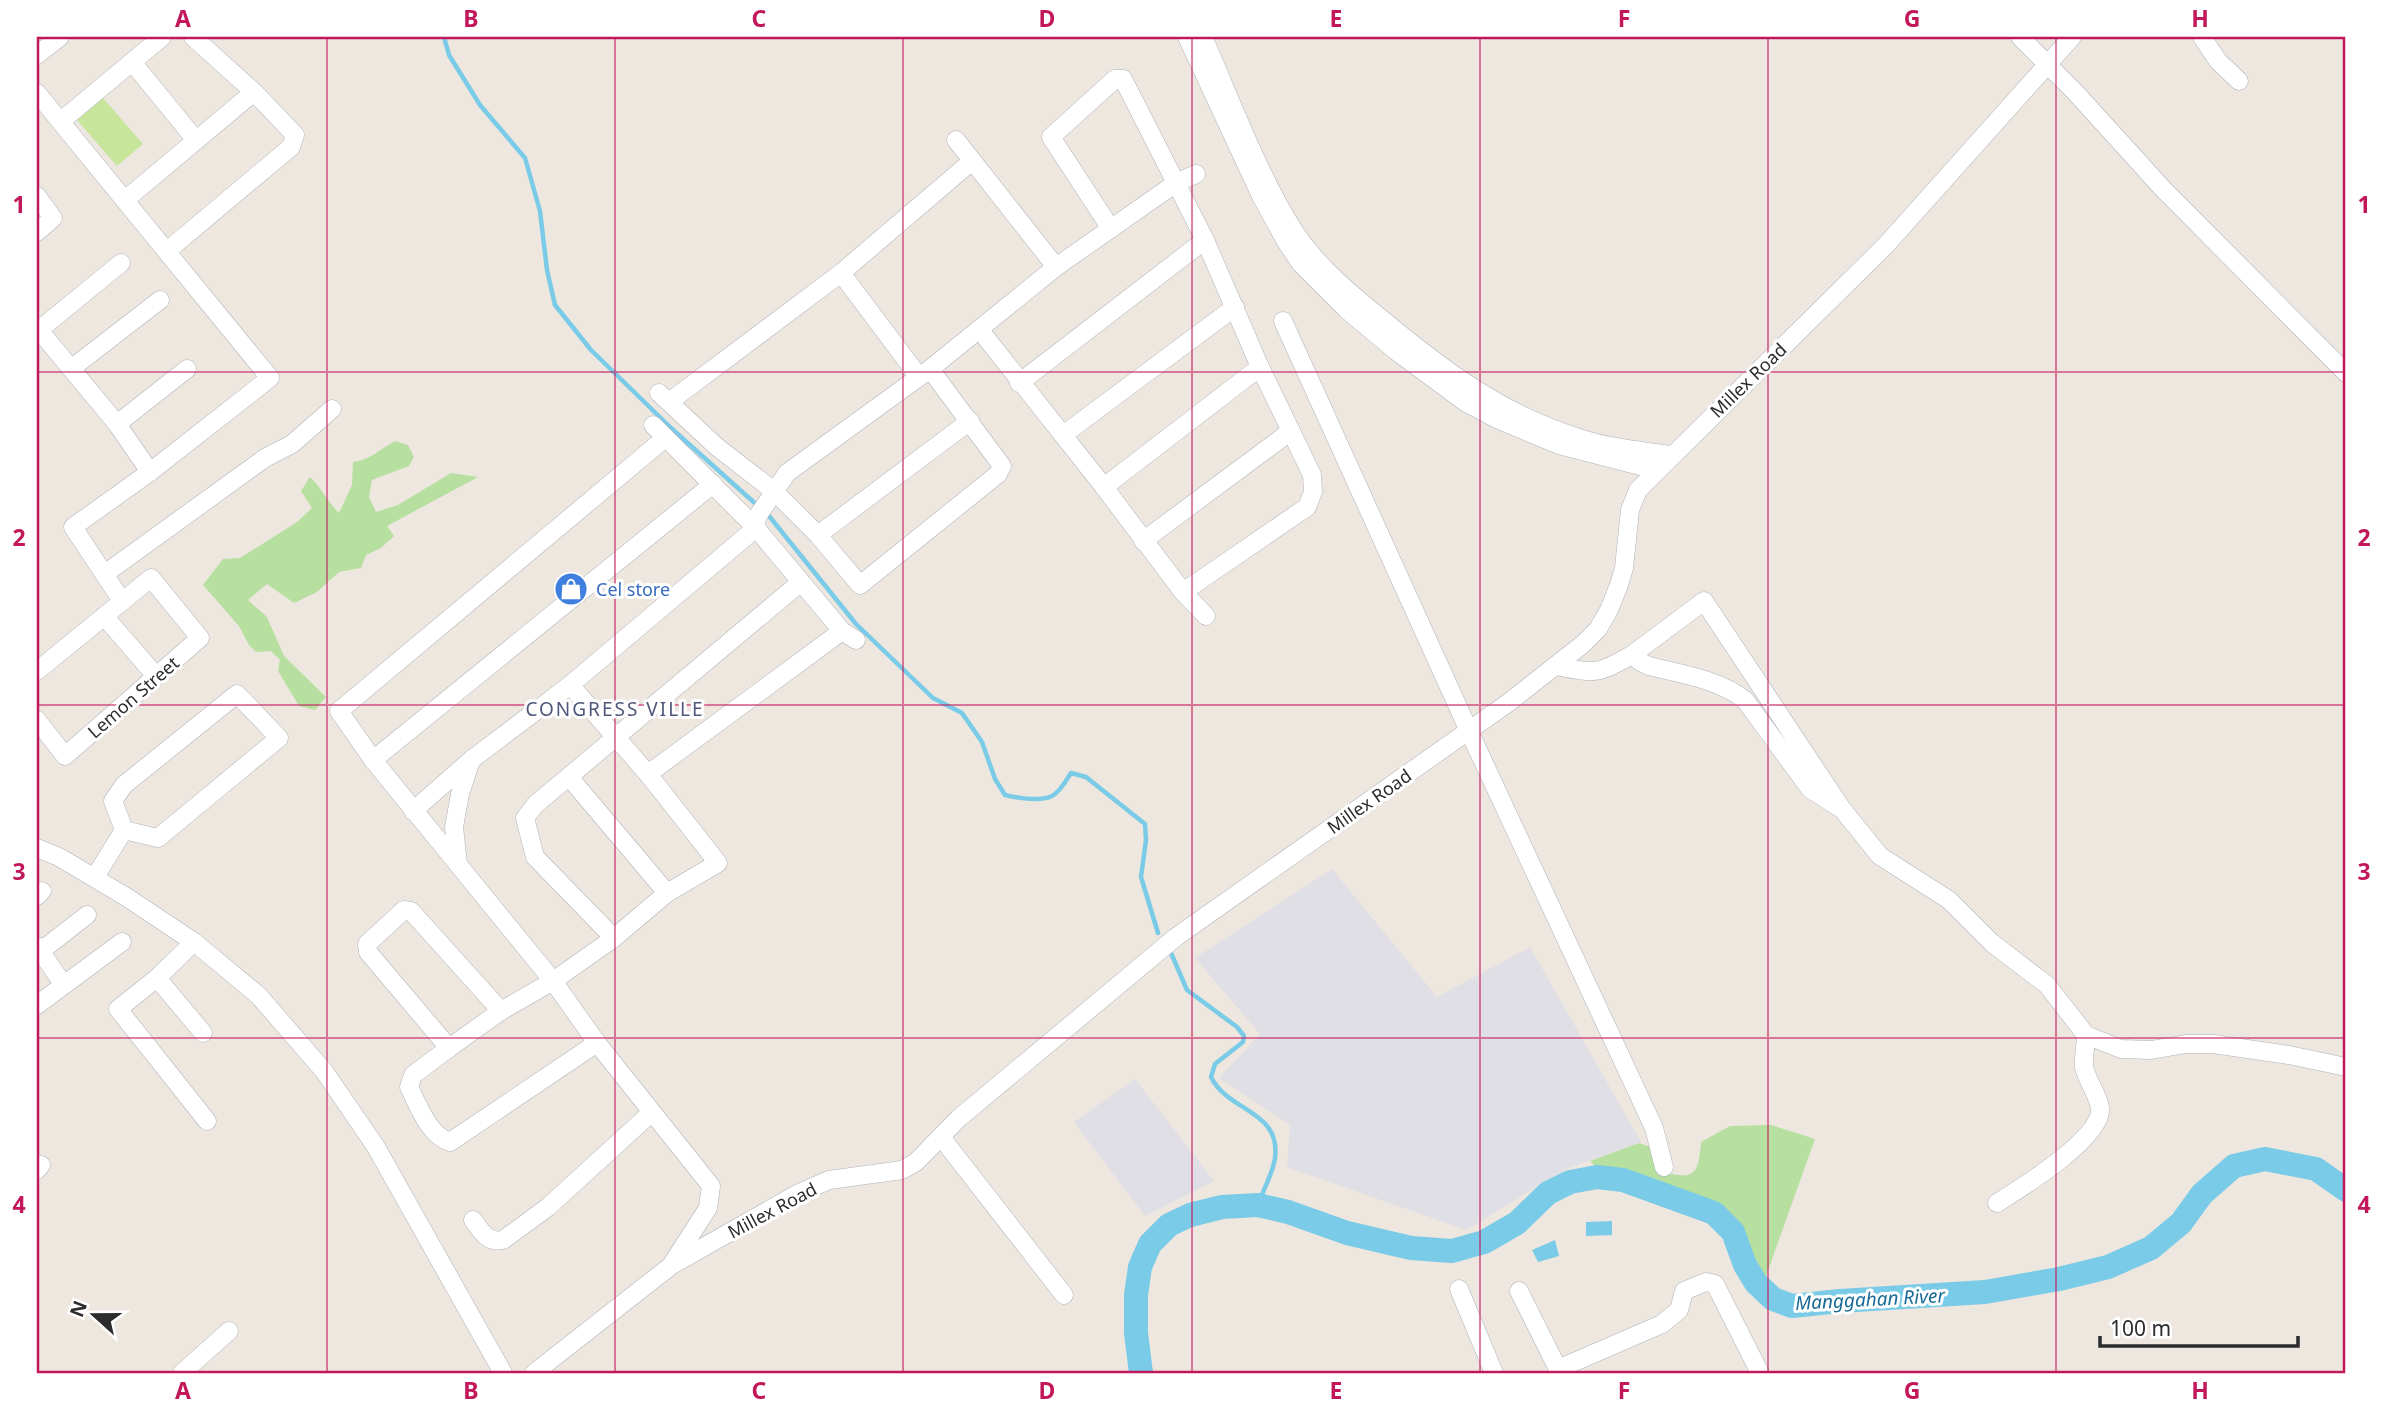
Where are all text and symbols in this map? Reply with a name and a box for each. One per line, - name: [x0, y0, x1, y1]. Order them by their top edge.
- text: A: [175, 2, 191, 34]
- text: B: [463, 2, 479, 34]
- text: C: [752, 2, 767, 34]
- text: D: [1039, 2, 1055, 34]
- text: E: [1330, 2, 1342, 34]
- text: F: [1618, 2, 1630, 34]
- text: G: [1904, 2, 1920, 34]
- text: H: [2191, 2, 2209, 34]
- text: 1: [12, 188, 26, 220]
- text: 1: [2357, 188, 2371, 220]
- street label: Millex Road: [1705, 337, 1791, 423]
- text: 2: [12, 521, 26, 553]
- text: 2: [2357, 521, 2371, 553]
- shop icon: Cel store: [552, 570, 590, 608]
- place label: Cel store: [596, 577, 670, 601]
- street label: Lemon Street: [82, 650, 184, 743]
- district label: CONGRESS VILLE: [525, 696, 705, 722]
- street label: Millex Road: [1322, 763, 1416, 839]
- text: 3: [12, 855, 26, 887]
- text: 3: [2357, 855, 2371, 887]
- street label: Millex Road: [723, 1177, 821, 1243]
- text: 4: [12, 1188, 26, 1220]
- text: 4: [2357, 1188, 2371, 1220]
- north arrow: [60, 1280, 130, 1350]
- water label: Manggahan River: [1794, 1282, 1947, 1316]
- text: N: [63, 1297, 93, 1321]
- scale bar: [2100, 1305, 2297, 1349]
- text: 100 m: [2110, 1314, 2171, 1342]
- text: A: [175, 1374, 191, 1406]
- text: B: [463, 1374, 479, 1406]
- text: C: [752, 1374, 767, 1406]
- text: D: [1039, 1374, 1055, 1406]
- text: E: [1330, 1374, 1342, 1406]
- text: F: [1618, 1374, 1630, 1406]
- text: G: [1904, 1374, 1920, 1406]
- text: H: [2191, 1374, 2209, 1406]

